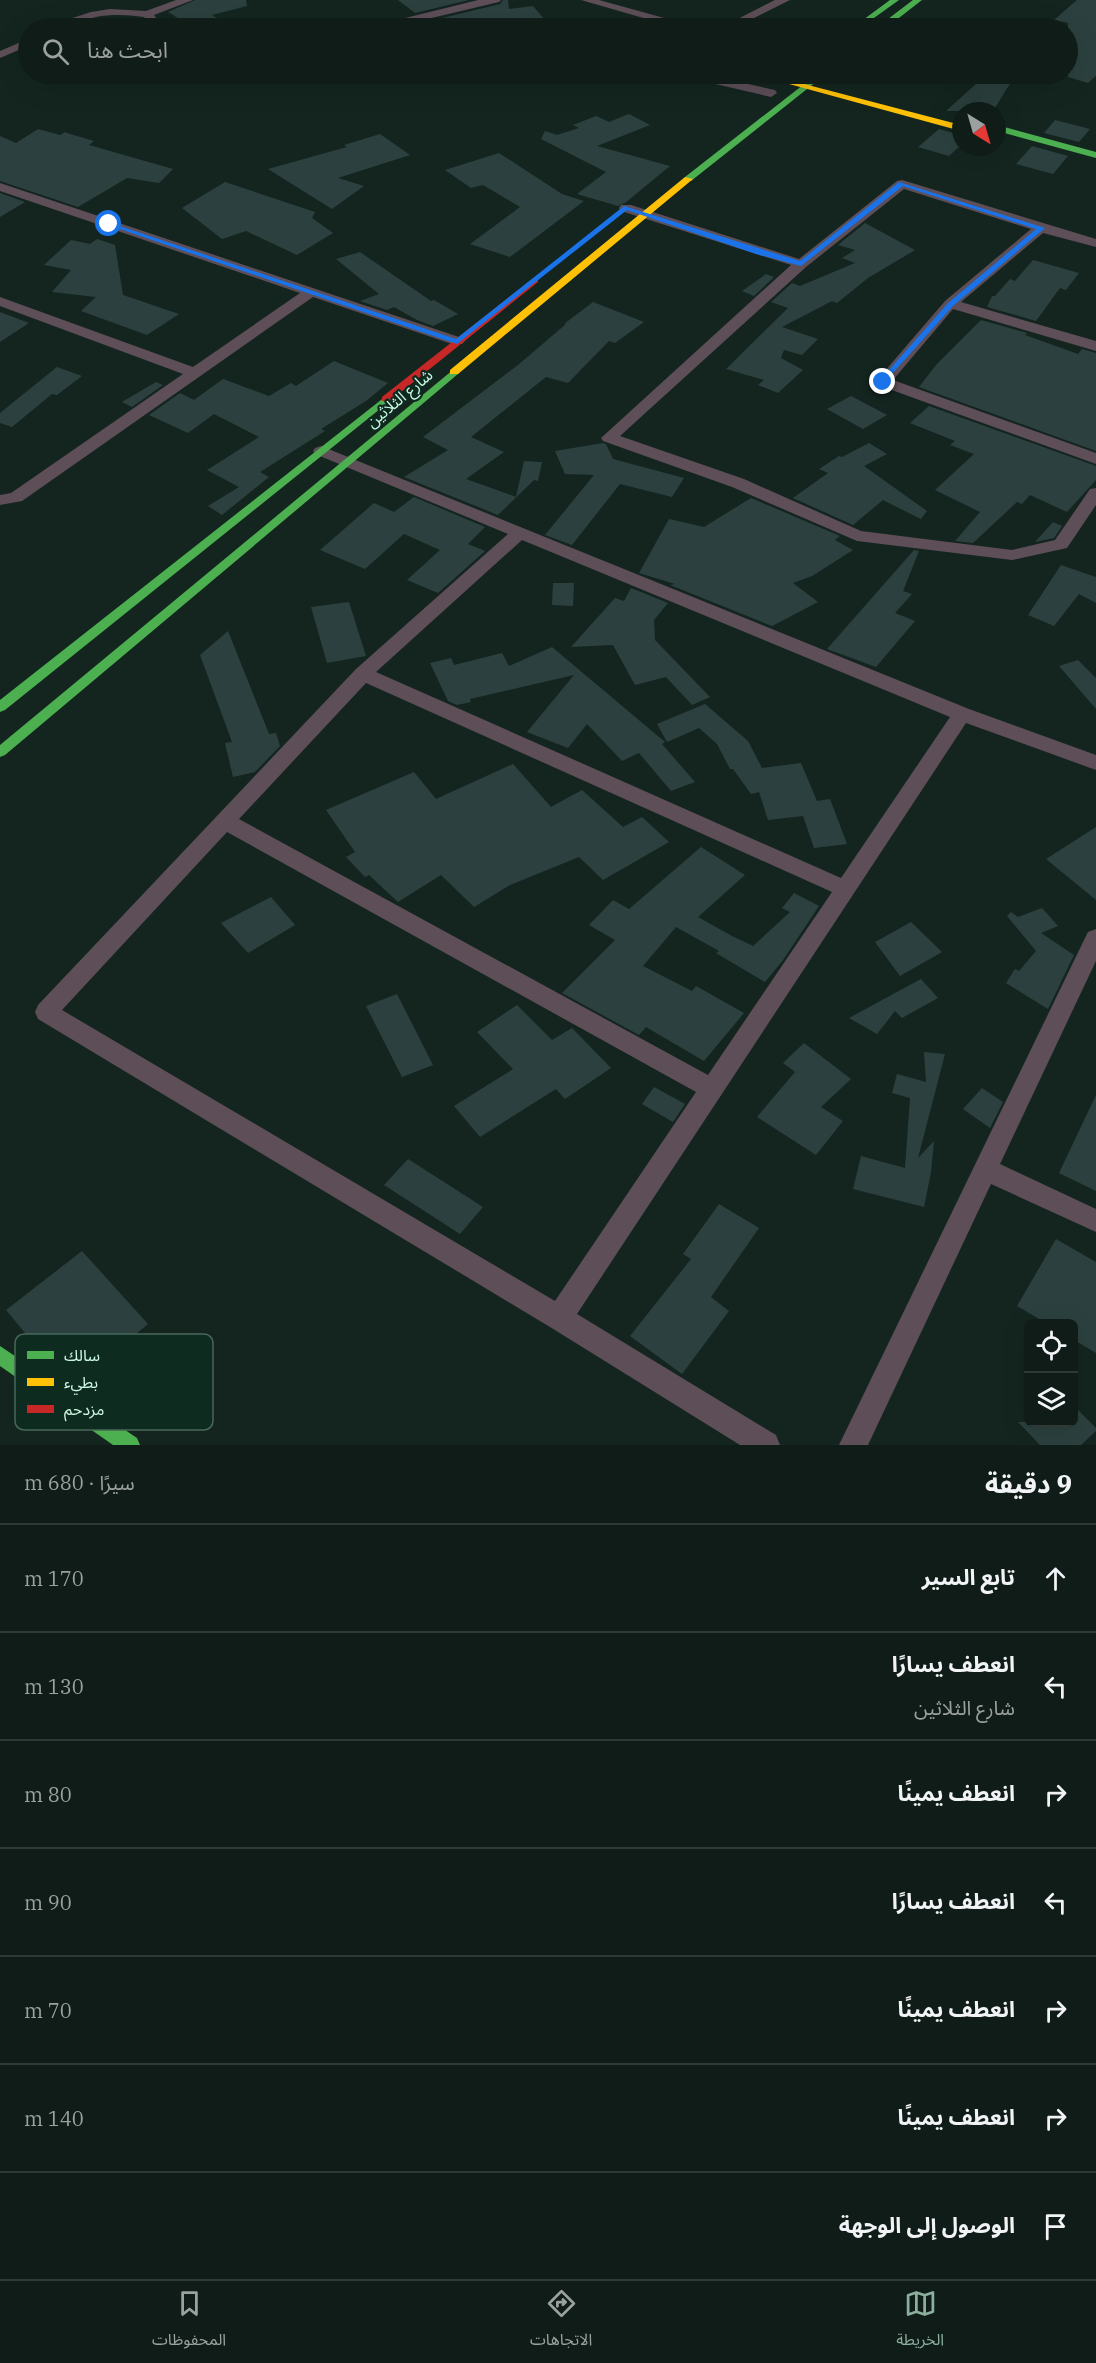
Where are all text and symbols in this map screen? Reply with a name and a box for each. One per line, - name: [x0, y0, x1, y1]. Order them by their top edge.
- search box: [18, 18, 1078, 84]
- icon: search: [39, 35, 72, 68]
- text: ابحث هنا: [87, 35, 168, 64]
- north arrow: [952, 102, 1006, 156]
- route start: [95, 210, 121, 236]
- street label: شارع الثلاثين: [362, 364, 438, 434]
- route end: [869, 368, 895, 394]
- map controls: [1024, 1319, 1078, 1427]
- button: locate: [1024, 1319, 1078, 1373]
- legend: [15, 1334, 213, 1430]
- text: سالك: [64, 1345, 100, 1365]
- text: بطيء: [64, 1372, 98, 1395]
- button: layers: [1024, 1373, 1078, 1427]
- text: مزدحم: [64, 1399, 104, 1422]
- text: 9 دقيقة: [985, 1466, 1072, 1500]
- text: سيرًا · 680 m: [24, 1469, 135, 1496]
- text: تابع السير: [922, 1562, 1015, 1591]
- icon: ahead: [1039, 1562, 1072, 1595]
- text: 170 m: [24, 1565, 84, 1592]
- text: انعطف يسارًا: [892, 1649, 1015, 1678]
- icon: left: [1039, 1670, 1072, 1703]
- text: 130 m: [24, 1673, 84, 1700]
- text: شارع الثلاثين: [914, 1694, 1015, 1721]
- text: انعطف يمينًا: [897, 1778, 1015, 1807]
- icon: right: [1039, 1778, 1072, 1811]
- text: 80 m: [24, 1781, 72, 1808]
- text: انعطف يسارًا: [892, 1886, 1015, 1915]
- icon: left: [1039, 1886, 1072, 1919]
- text: 90 m: [24, 1889, 72, 1916]
- text: انعطف يمينًا: [897, 1994, 1015, 2023]
- icon: right: [1039, 1994, 1072, 2027]
- text: 70 m: [24, 1997, 72, 2024]
- text: انعطف يمينًا: [897, 2102, 1015, 2131]
- icon: right: [1039, 2102, 1072, 2135]
- text: 140 m: [24, 2105, 84, 2132]
- text: الوصول إلى الوجهة: [839, 2210, 1015, 2239]
- icon: arrive: [1039, 2210, 1072, 2243]
- tab: المحفوظات: [152, 2287, 226, 2357]
- tab: الاتجاهات: [530, 2287, 592, 2357]
- tab: الخريطة: [896, 2287, 944, 2357]

